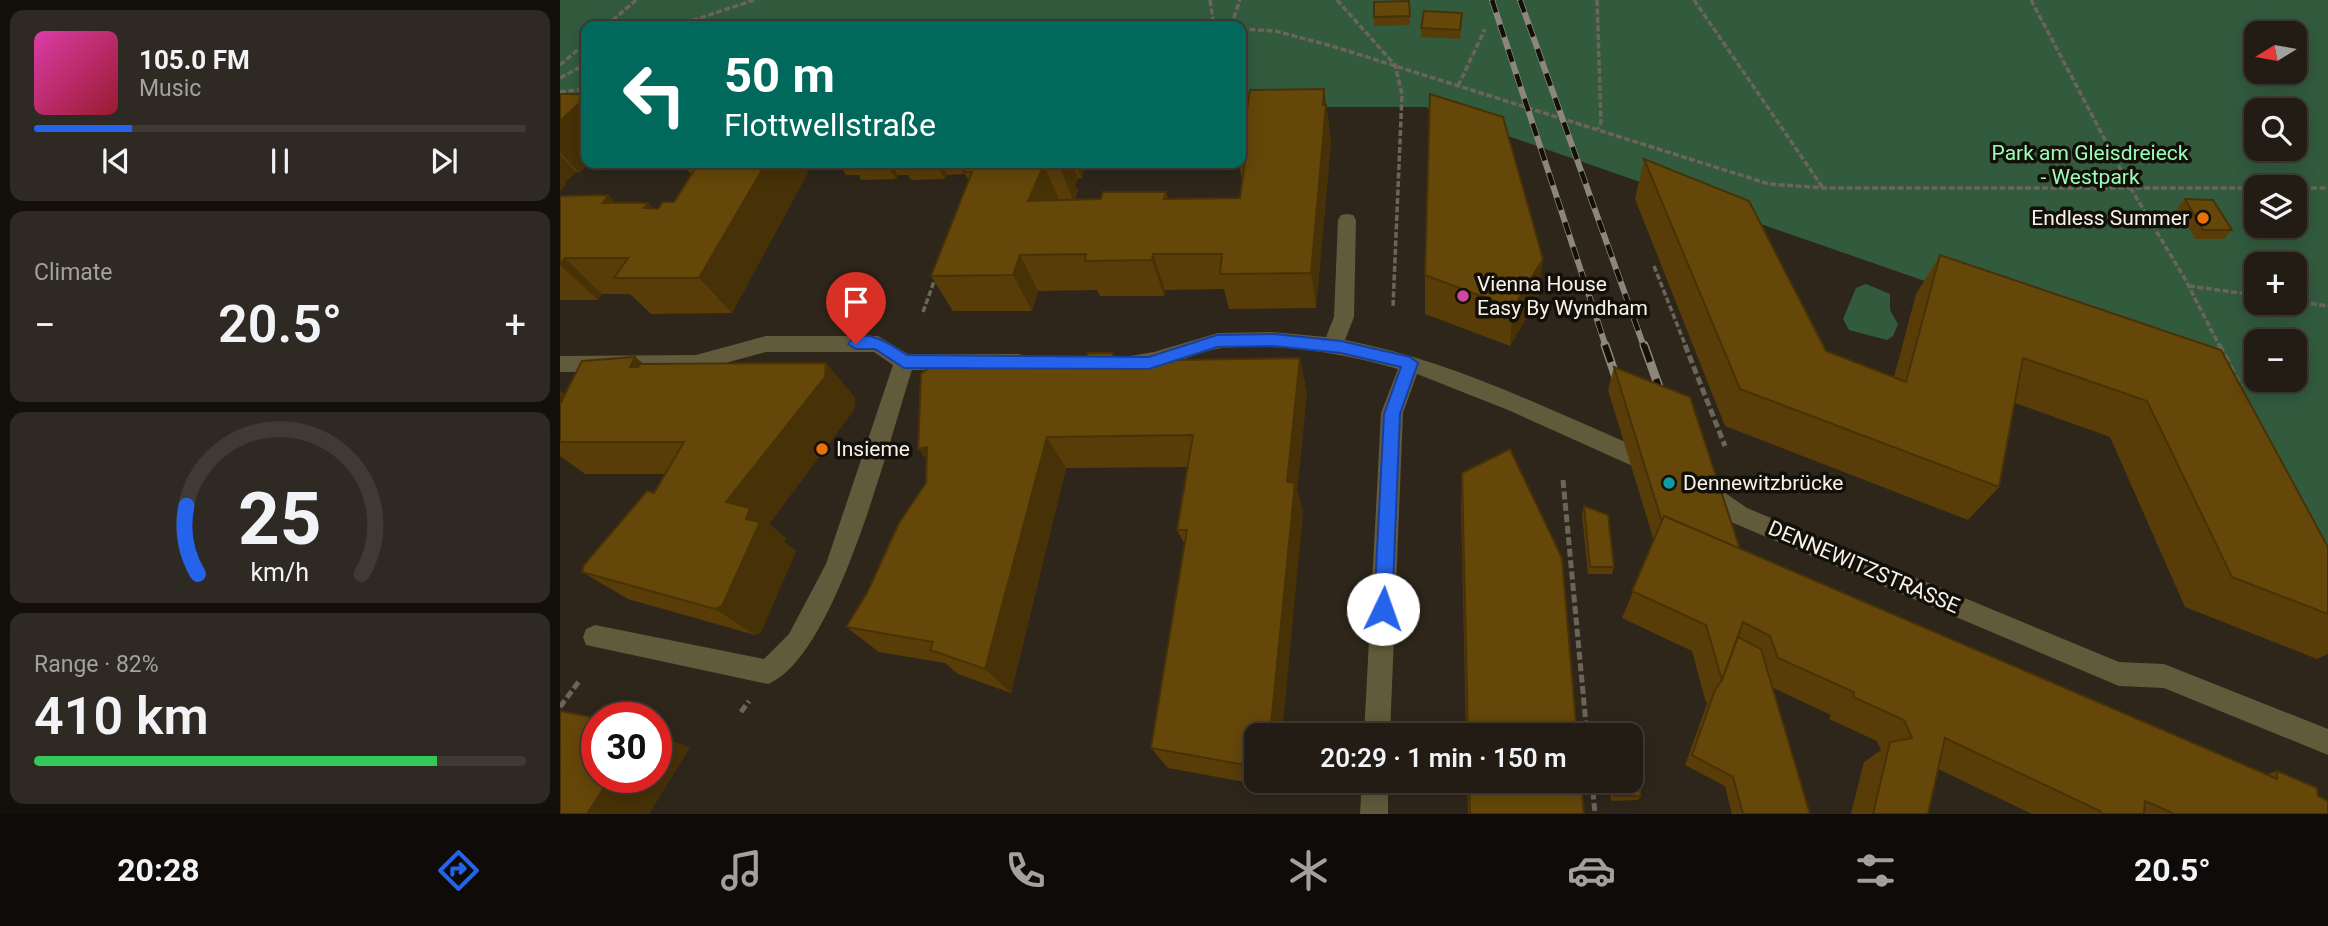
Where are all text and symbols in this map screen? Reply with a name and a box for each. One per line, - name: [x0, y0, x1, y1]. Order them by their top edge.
- north arrow: [2244, 21, 2306, 84]
- map controls: [2244, 21, 2307, 392]
- text: 105.0 FM: [139, 45, 250, 75]
- text: 50 m: [724, 47, 835, 104]
- icon: left: [609, 49, 700, 140]
- text: Music: [139, 75, 201, 102]
- button: search: [2244, 98, 2307, 161]
- text: Flottwellstraße: [724, 106, 936, 144]
- park label: Park am Gleisdreieck - Westpark: [1992, 141, 2189, 189]
- icon: previous: [97, 142, 135, 180]
- icon: pause: [261, 142, 299, 180]
- icon: next: [425, 142, 463, 180]
- button: layers: [2244, 175, 2307, 238]
- place label: Endless Summer: [2031, 206, 2189, 230]
- marker: Endless Summer: [2195, 210, 2211, 226]
- button: +: [2244, 252, 2307, 315]
- text: Climate: [34, 259, 113, 286]
- pin: [826, 272, 886, 344]
- place label: Vienna House Easy By Wyndham: [1477, 272, 1648, 320]
- icon: arrive: [837, 283, 875, 321]
- marker: Vienna House Easy By Wyndham: [1455, 288, 1471, 304]
- text: 20.5°: [218, 294, 342, 355]
- text: −: [34, 303, 56, 347]
- text: +: [504, 303, 526, 347]
- button: −: [2244, 329, 2307, 392]
- place label: Insieme: [836, 437, 910, 461]
- marker: Insieme: [814, 441, 830, 457]
- place label: Dennewitzbrücke: [1683, 471, 1843, 495]
- marker: Dennewitzbrücke: [1661, 475, 1677, 491]
- text: 25: [238, 476, 322, 562]
- street label: DENNEWITZSTRASSE: [1765, 516, 1963, 618]
- text: km/h: [251, 557, 309, 586]
- position arrow: [1346, 572, 1420, 646]
- text: Range · 82%: [34, 651, 159, 678]
- text: 410 km: [34, 686, 209, 747]
- speed limit sign: 30: [581, 702, 672, 793]
- text: 20:29 · 1 min · 150 m: [1320, 743, 1567, 773]
- icon: directions: [434, 846, 483, 895]
- icon: music: [717, 846, 766, 895]
- icon: phone: [1001, 846, 1050, 895]
- icon: climate: [1284, 846, 1333, 895]
- icon: car: [1567, 846, 1616, 895]
- icon: filters: [1851, 846, 1900, 895]
- text: 20:28: [117, 851, 200, 889]
- text: 20.5°: [2134, 851, 2211, 889]

